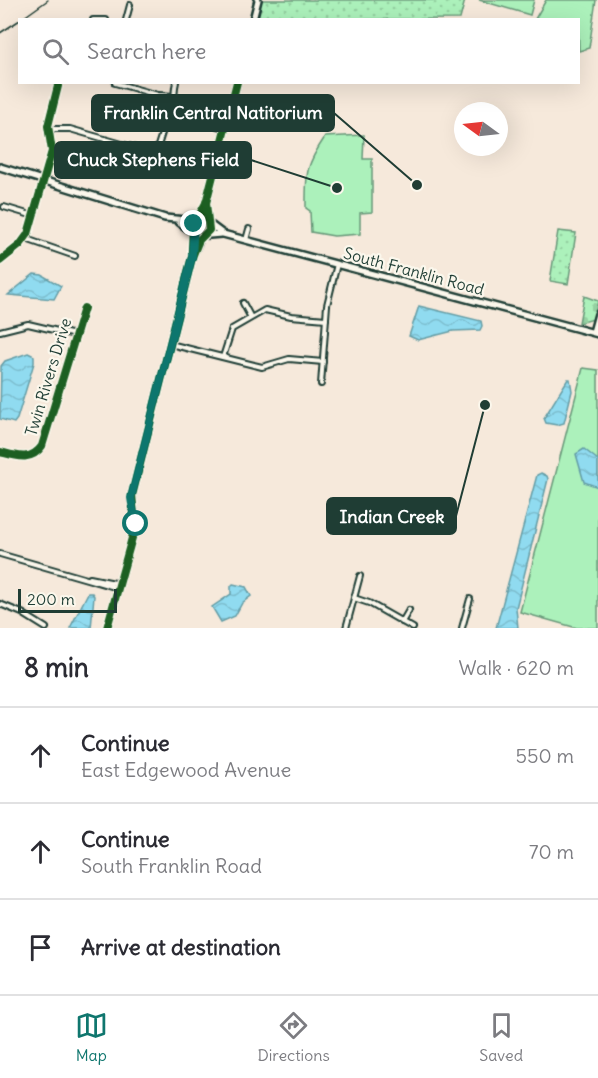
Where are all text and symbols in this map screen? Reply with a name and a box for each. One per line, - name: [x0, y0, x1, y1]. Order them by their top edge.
- search box: [18, 18, 580, 84]
- icon: search: [39, 35, 72, 68]
- text: Search here: [87, 37, 206, 65]
- callout: Franklin Central Natitorium: [92, 95, 334, 131]
- text: Franklin Central Natitorium: [104, 101, 323, 124]
- north arrow: [454, 102, 508, 156]
- callout: Chuck Stephens Field: [55, 142, 251, 178]
- text: Chuck Stephens Field: [67, 148, 240, 171]
- route end: [180, 210, 206, 236]
- street label: South Franklin Road: [342, 243, 486, 299]
- street label: Twin Rivers Drive: [21, 316, 75, 438]
- callout: Indian Creek: [327, 498, 456, 534]
- text: Indian Creek: [340, 505, 444, 528]
- route start: [122, 510, 148, 536]
- scale bar: [18, 586, 117, 614]
- text: 200 m: [27, 589, 75, 609]
- text: 8 min: [24, 651, 89, 684]
- text: Walk · 620 m: [458, 655, 574, 680]
- text: Continue: [81, 729, 170, 757]
- icon: ahead: [24, 739, 57, 772]
- text: 550 m: [516, 743, 574, 768]
- text: East Edgewood Avenue: [81, 757, 291, 782]
- text: Continue: [81, 825, 170, 853]
- icon: ahead: [24, 835, 57, 868]
- text: 70 m: [529, 839, 574, 864]
- text: South Franklin Road: [81, 853, 262, 878]
- icon: arrive: [24, 931, 57, 964]
- text: Arrive at destination: [81, 933, 281, 961]
- tab: Map: [75, 1009, 108, 1065]
- tab: Directions: [257, 1009, 330, 1065]
- tab: Saved: [479, 1009, 523, 1065]

